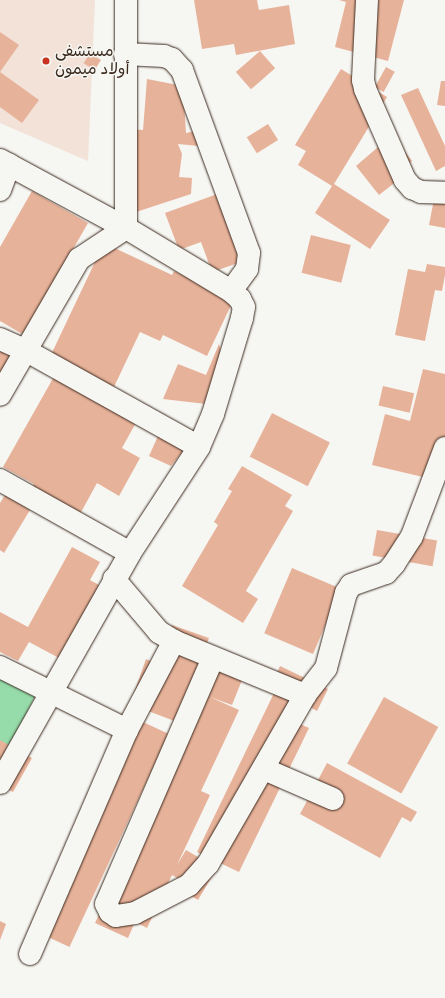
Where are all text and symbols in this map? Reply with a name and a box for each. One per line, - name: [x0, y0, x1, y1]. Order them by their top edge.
- place label: مستشفى أولاد ميمون: [55, 42, 129, 80]
- marker: مستشفى أولاد ميمون: [40, 55, 52, 67]

